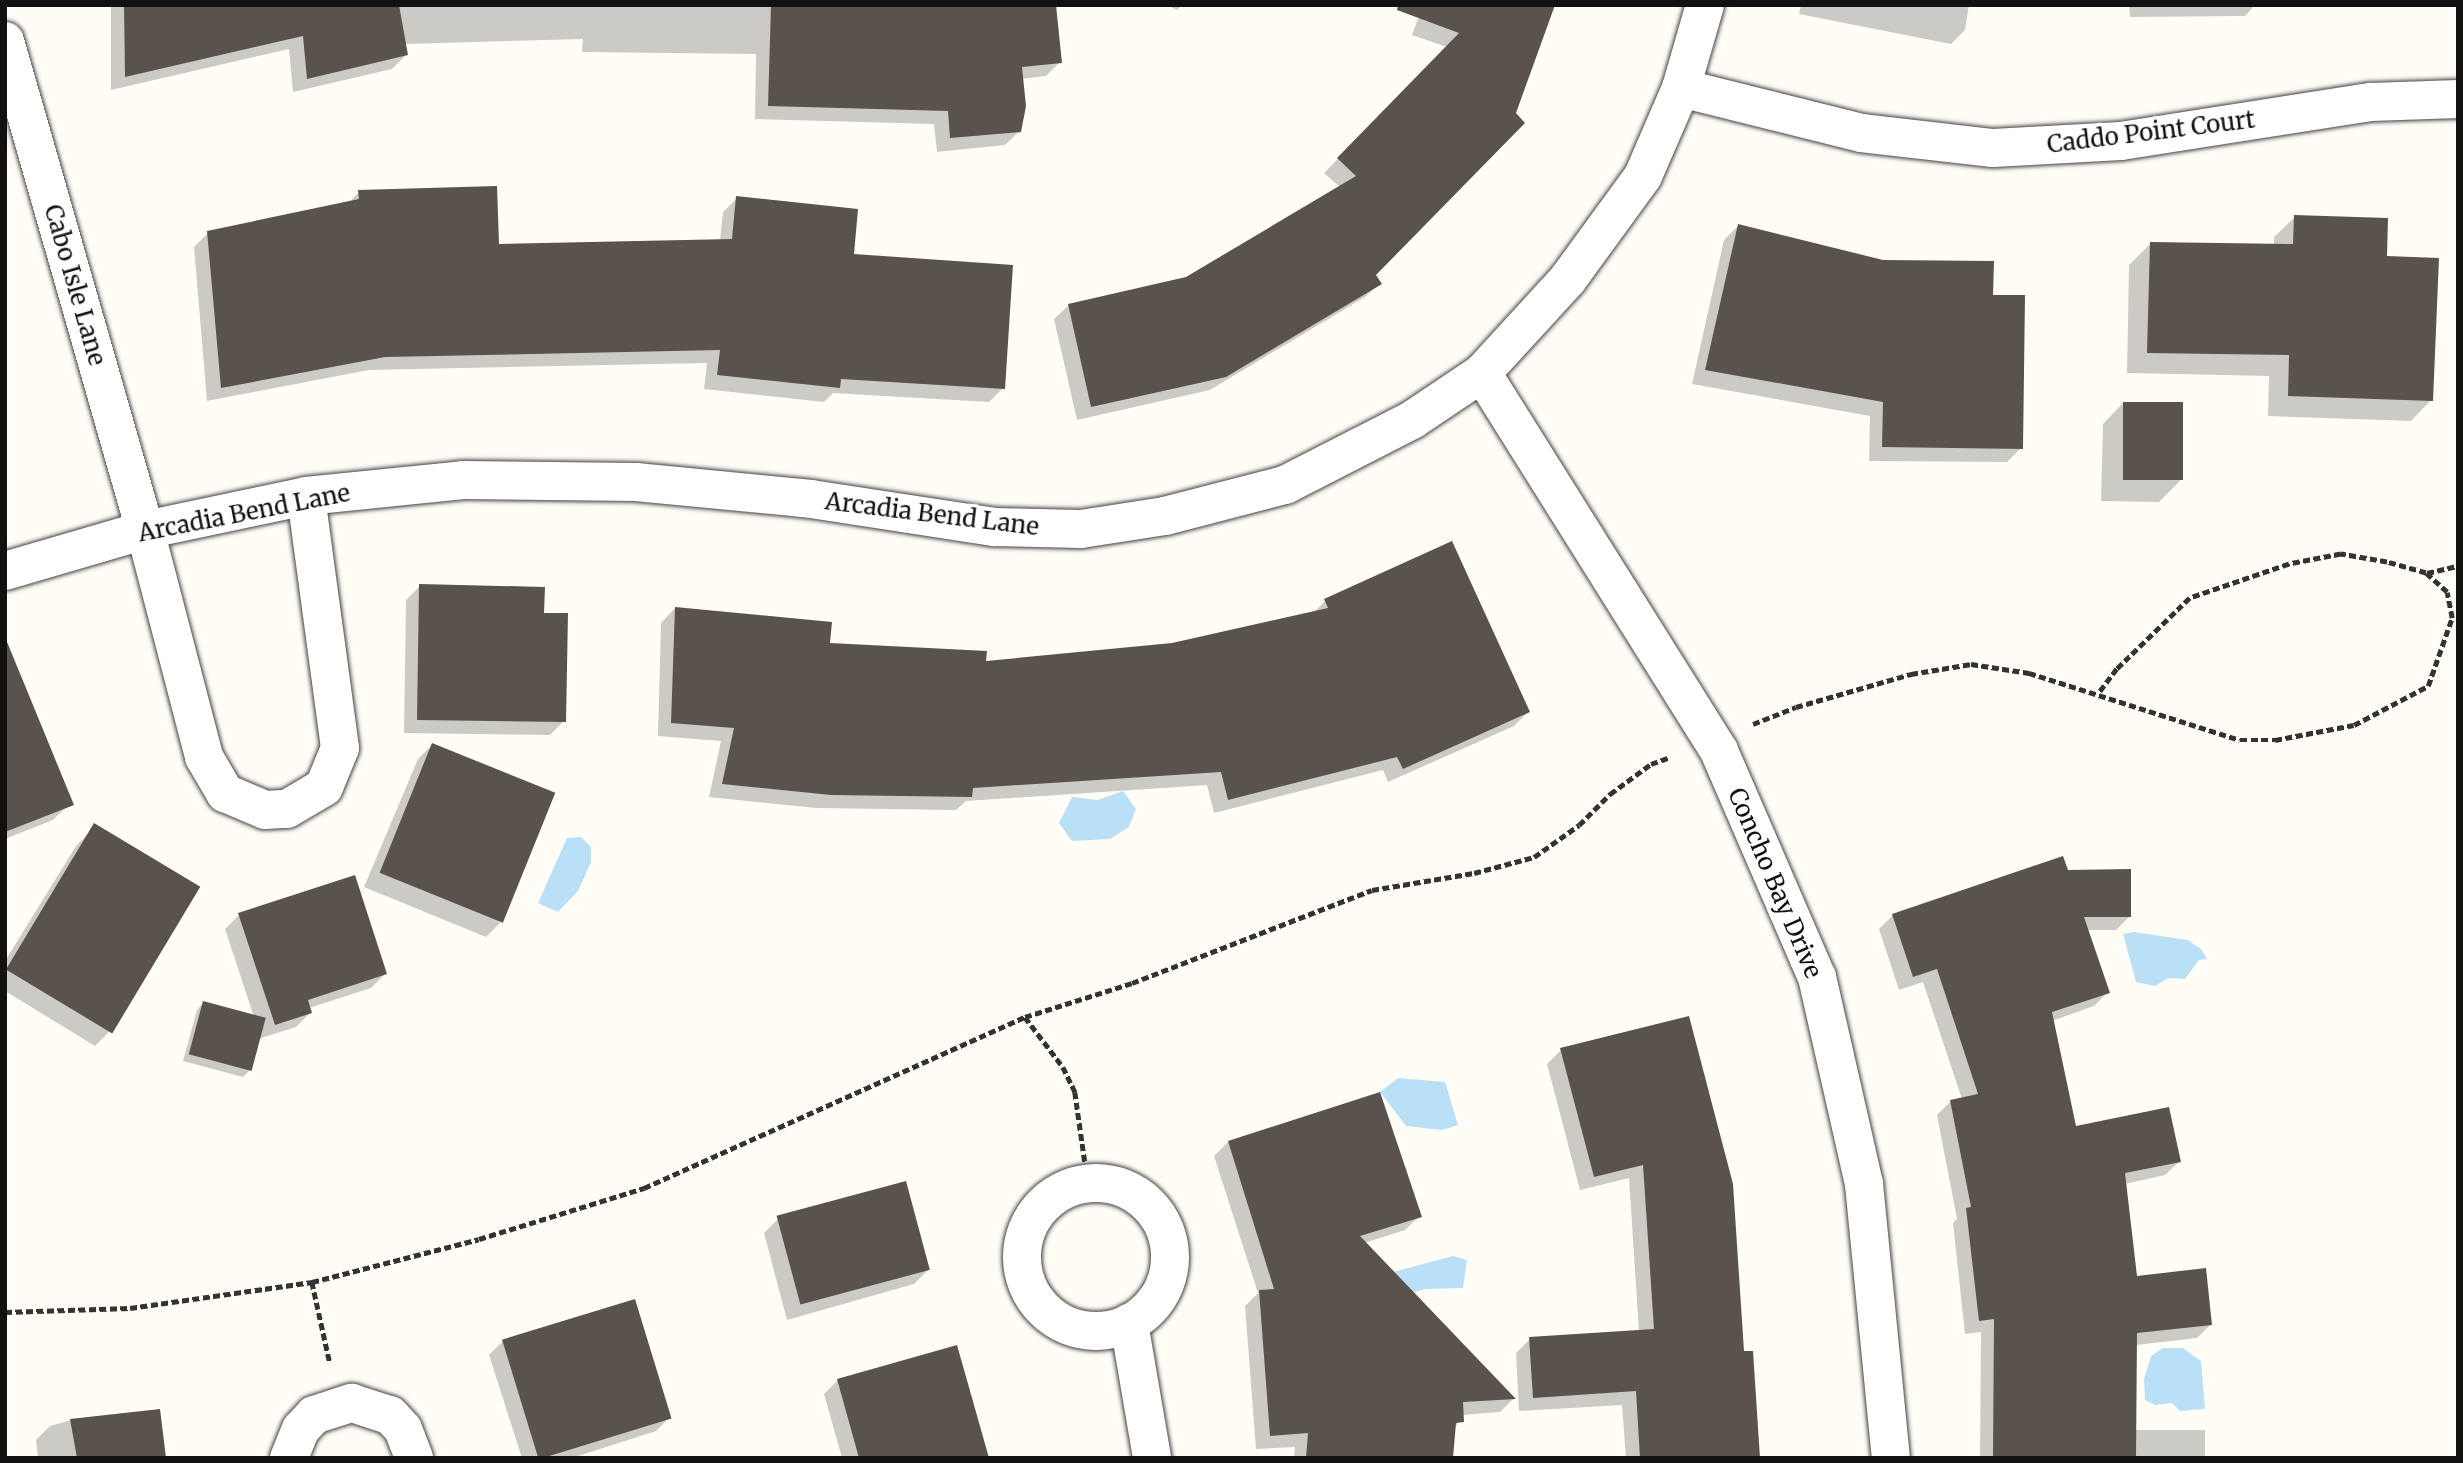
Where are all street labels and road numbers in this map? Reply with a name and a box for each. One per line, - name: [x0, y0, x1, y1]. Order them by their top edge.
- street label: Caddo Point Court: [2045, 105, 2257, 159]
- street label: Cabo Isle Lane: [38, 201, 112, 369]
- street label: Arcadia Bend Lane: [136, 478, 352, 548]
- street label: Arcadia Bend Lane: [823, 487, 1041, 541]
- street label: Concho Bay Drive: [1722, 784, 1828, 982]

